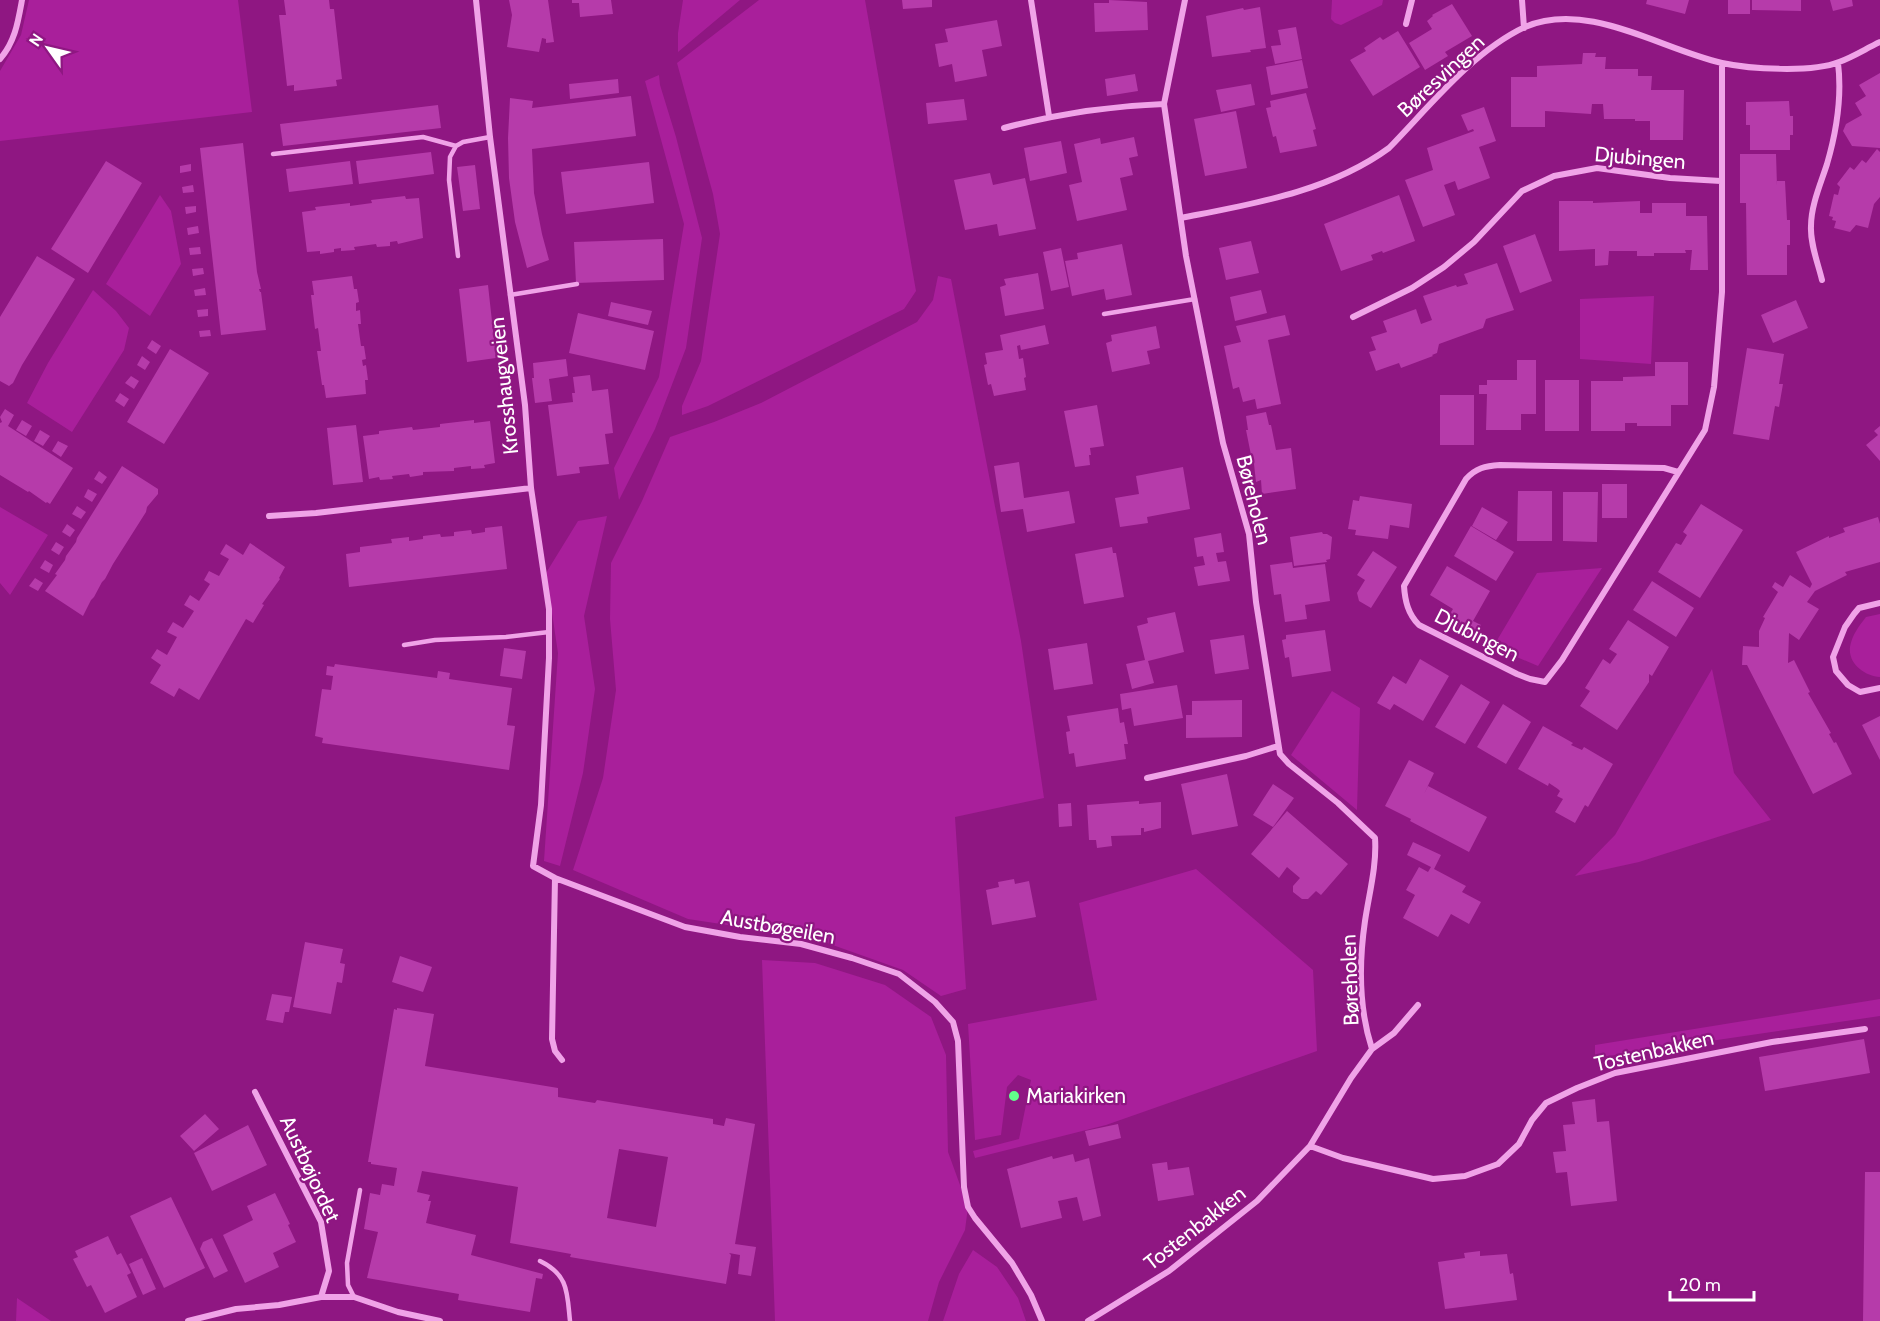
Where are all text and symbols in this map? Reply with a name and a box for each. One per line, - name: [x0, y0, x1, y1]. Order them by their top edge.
- north arrow: [18, 18, 78, 78]
- street label: Børesvingen: [1392, 29, 1489, 122]
- text: N: [25, 30, 47, 50]
- street label: Djubingen: [1593, 141, 1687, 175]
- street label: Krosshaugveien: [484, 316, 523, 456]
- street label: Børeholen: [1231, 452, 1278, 547]
- street label: Djubingen: [1430, 603, 1524, 667]
- street label: Austbøgeilen: [719, 904, 837, 949]
- street label: Børeholen: [1335, 934, 1364, 1026]
- street label: Tostenbakken: [1592, 1025, 1716, 1076]
- place label: Mariakirken: [1026, 1083, 1126, 1108]
- marker: Mariakirken: [1007, 1089, 1021, 1103]
- street label: Austbøjordet: [274, 1112, 346, 1226]
- street label: Tostenbakken: [1139, 1180, 1250, 1275]
- scale bar: [1670, 1264, 1754, 1302]
- text: 20 m: [1679, 1274, 1721, 1296]

